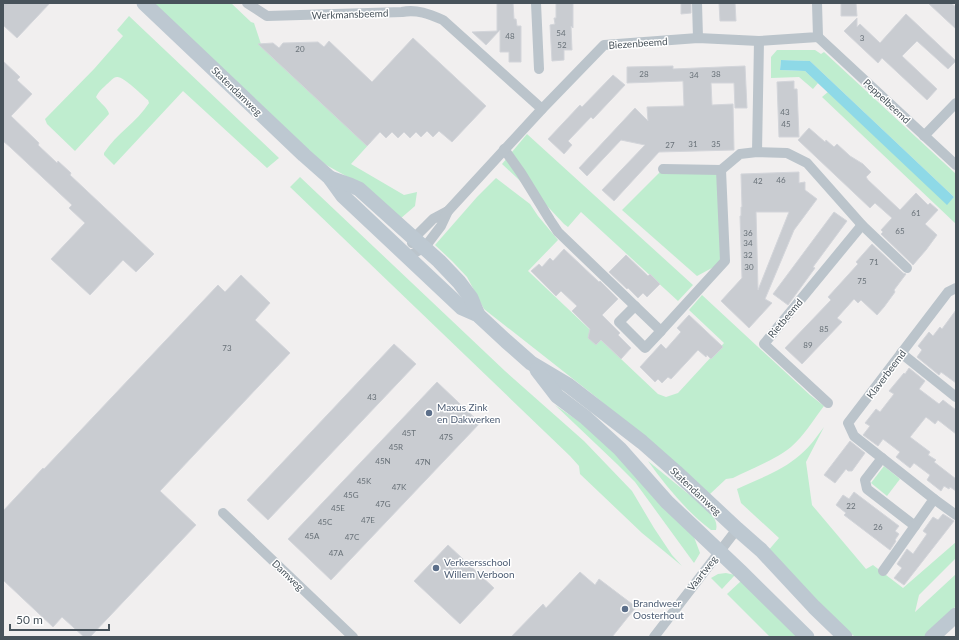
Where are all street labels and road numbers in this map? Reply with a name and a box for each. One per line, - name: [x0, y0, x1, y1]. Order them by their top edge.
- street label: Werkmansbeemd: [311, 7, 389, 21]
- street label: Biezenbeemd: [608, 35, 668, 51]
- street label: Statendamweg: [209, 64, 265, 118]
- street label: Peppelbeemd: [861, 76, 913, 126]
- street label: Rietbeemd: [765, 296, 805, 340]
- street label: Klaverbeemd: [864, 347, 908, 401]
- street label: Statendamweg: [668, 464, 724, 518]
- street label: Vaartweg: [685, 553, 719, 593]
- street label: Damweg: [270, 557, 306, 593]

